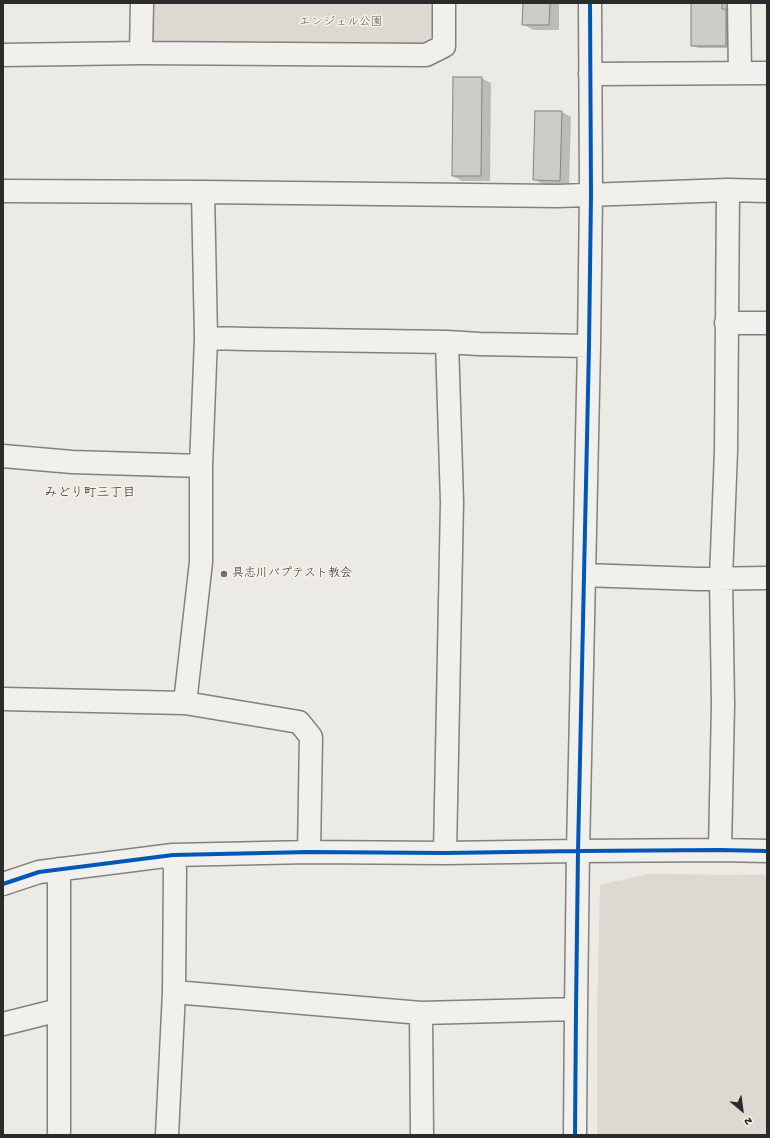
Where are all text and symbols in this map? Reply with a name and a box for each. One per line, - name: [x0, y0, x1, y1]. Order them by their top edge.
- park label: エンジェル公園: [299, 16, 383, 30]
- district label: みどり町三丁目: [45, 486, 135, 502]
- place label: 具志川バプテスト教会: [232, 567, 352, 581]
- marker: 具志川バプテスト教会: [219, 569, 229, 579]
- north arrow: [722, 1090, 762, 1130]
- text: N: [742, 1114, 754, 1127]

